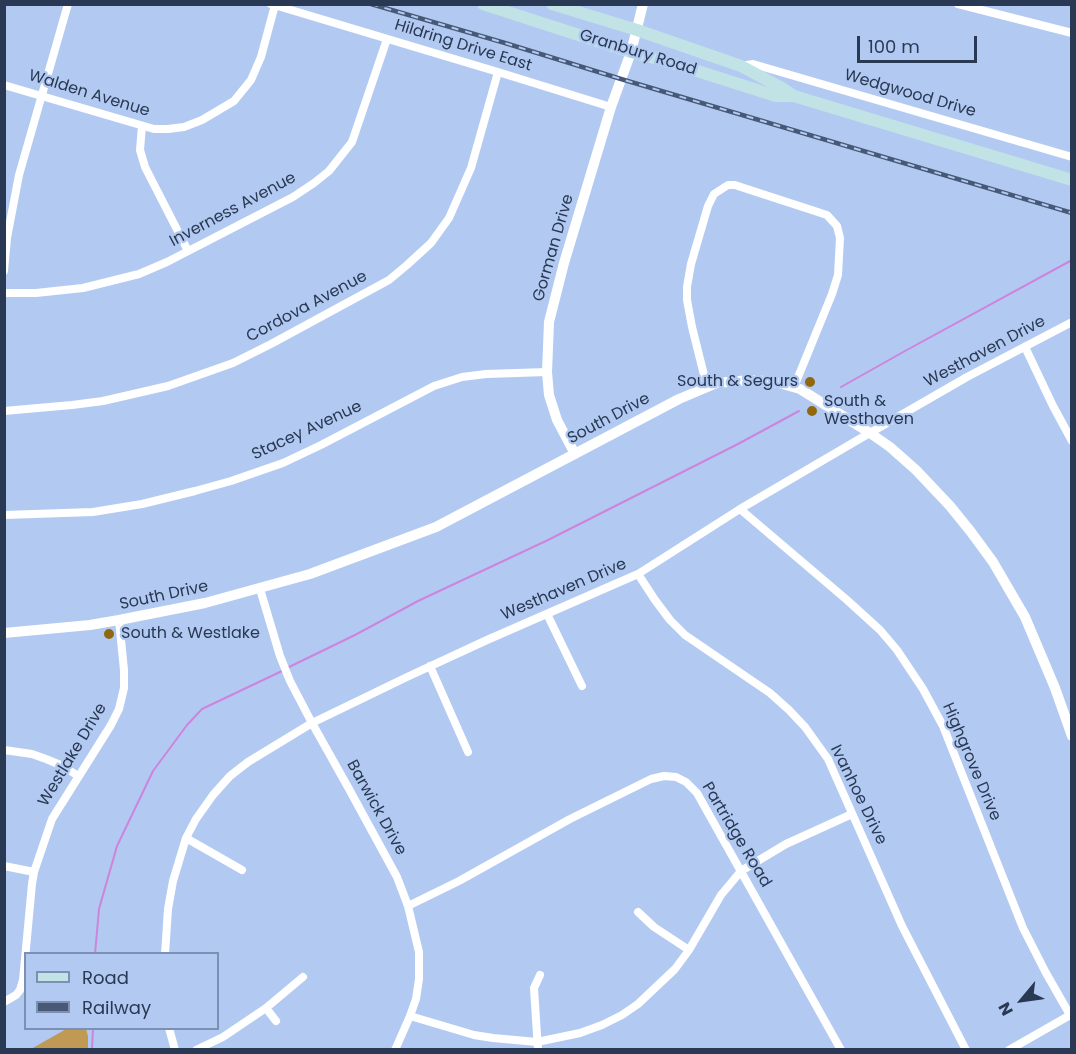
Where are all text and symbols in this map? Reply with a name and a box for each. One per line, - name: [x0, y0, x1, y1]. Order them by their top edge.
- street label: Hildring Drive East: [392, 16, 534, 76]
- scale bar: [860, 24, 980, 62]
- street label: Granbury Road: [577, 26, 699, 80]
- text: 100 m: [868, 34, 920, 59]
- street label: Walden Avenue: [26, 66, 152, 122]
- street label: Wedgwood Drive: [842, 66, 978, 122]
- street label: Inverness Avenue: [167, 169, 299, 251]
- street label: Gorman Drive: [530, 192, 578, 304]
- street label: Cordova Avenue: [243, 267, 371, 347]
- street label: Westhaven Drive: [921, 312, 1049, 392]
- place label: South & Segurs: [677, 372, 798, 392]
- marker: South & Segurs: [803, 375, 817, 389]
- street label: South Drive: [565, 389, 653, 449]
- place label: South & Westhaven: [824, 392, 914, 430]
- street label: Stacey Avenue: [249, 397, 365, 465]
- marker: South & Westhaven: [805, 404, 819, 418]
- street label: Westhaven Drive: [498, 555, 630, 625]
- street label: South Drive: [118, 577, 210, 615]
- place label: South & Westlake: [121, 624, 260, 644]
- marker: South & Westlake: [102, 627, 116, 641]
- street label: Westlake Drive: [35, 700, 111, 810]
- street label: Highgrove Drive: [937, 700, 1005, 824]
- street label: Ivanhoe Drive: [826, 742, 890, 848]
- street label: Barwick Drive: [342, 757, 410, 859]
- street label: Partridge Road: [697, 779, 775, 891]
- legend: [24, 952, 219, 1030]
- text: Road: [82, 965, 129, 990]
- north arrow: [992, 970, 1052, 1030]
- text: Railway: [82, 995, 151, 1020]
- text: N: [993, 998, 1019, 1020]

